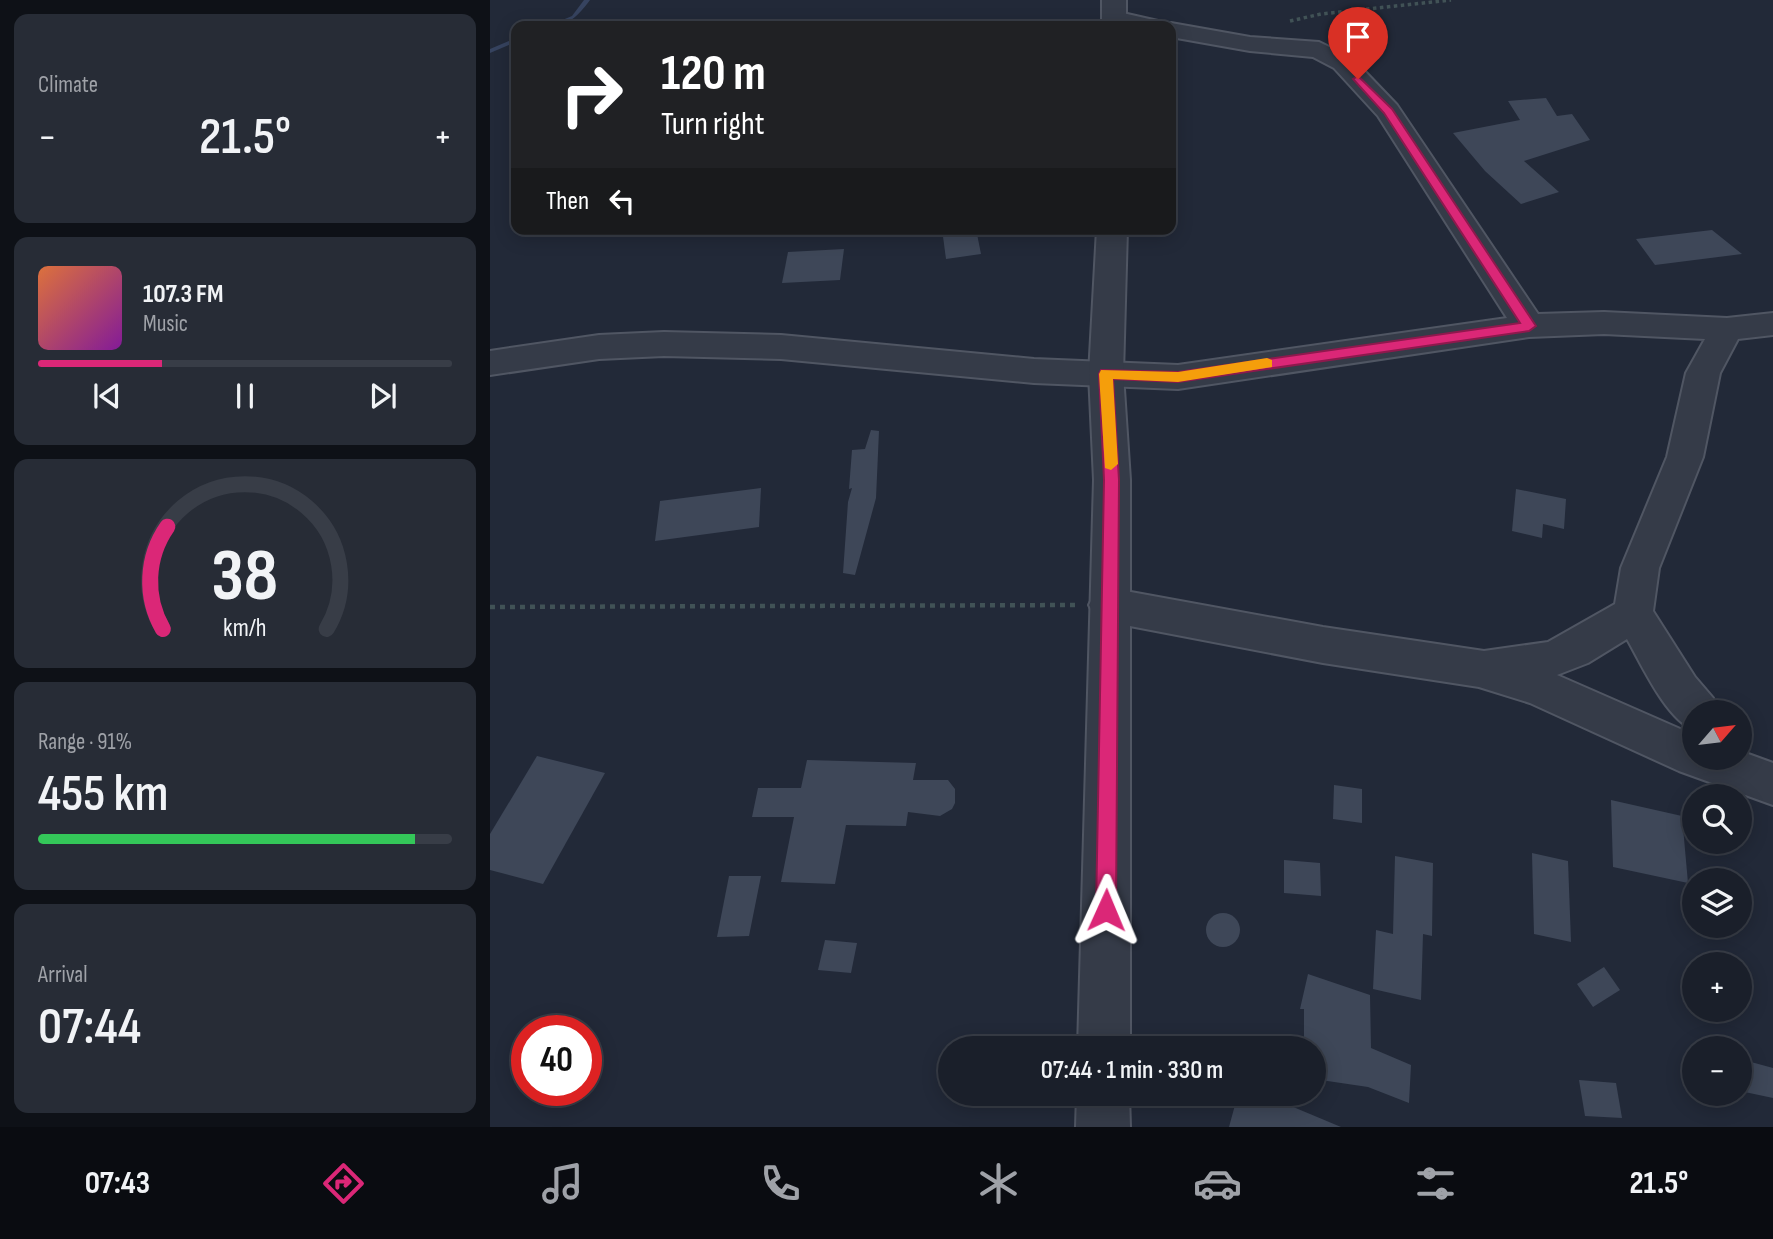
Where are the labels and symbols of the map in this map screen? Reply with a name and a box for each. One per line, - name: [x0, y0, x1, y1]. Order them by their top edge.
- pin: [1328, 7, 1388, 79]
- north arrow: [1682, 700, 1752, 770]
- position arrow: [1069, 873, 1143, 947]
- speed limit sign: 40: [511, 1015, 602, 1106]

